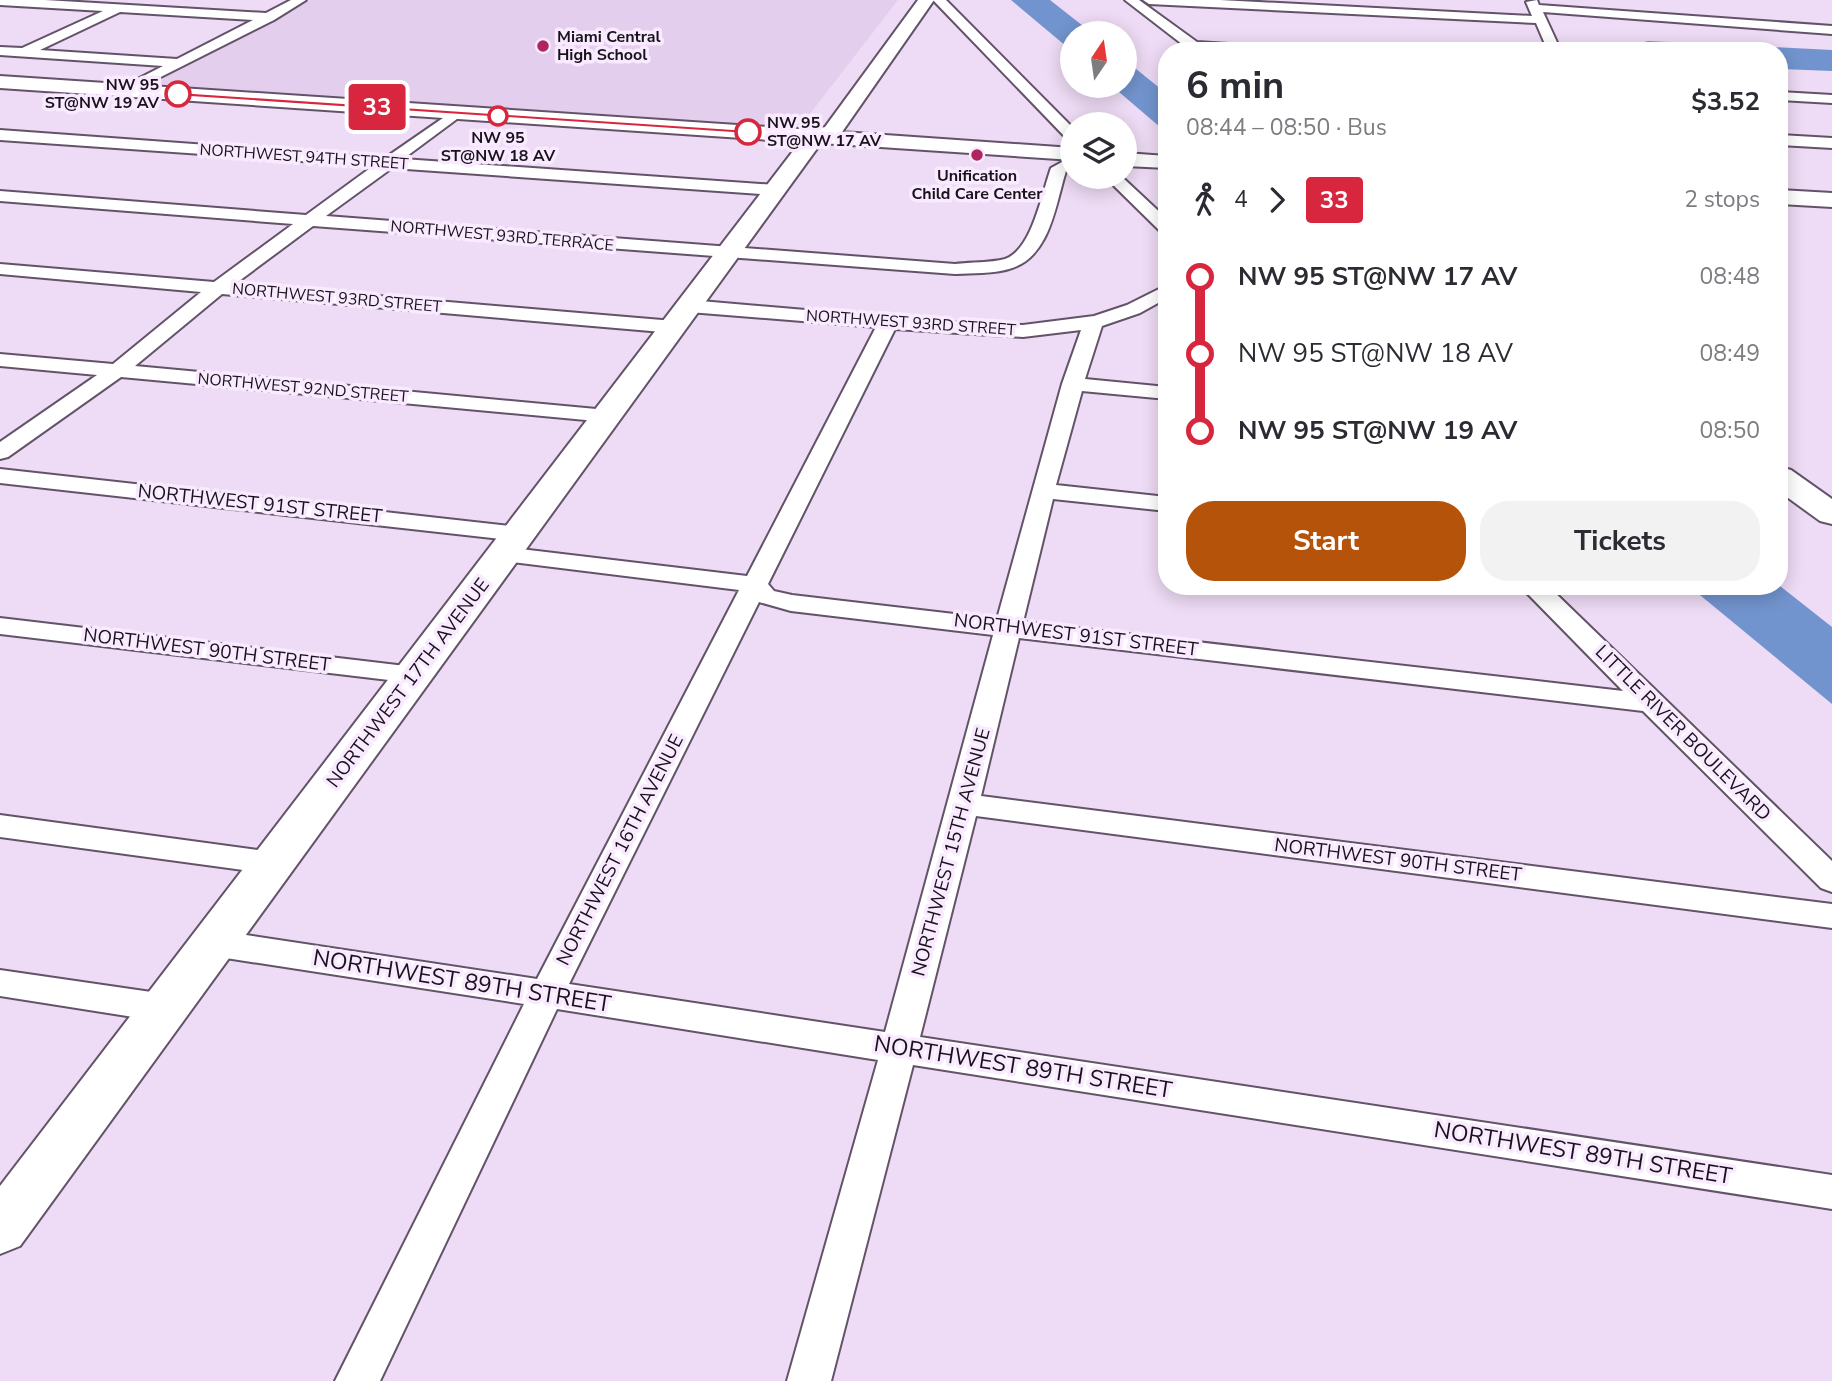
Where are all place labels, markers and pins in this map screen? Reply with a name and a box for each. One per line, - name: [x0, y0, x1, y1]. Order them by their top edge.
- place label: Miami Central High School: [557, 26, 661, 66]
- marker: Miami Central High School: [535, 38, 551, 54]
- place label: NW 95 ST@NW 19 AV: [45, 74, 160, 114]
- marker: NW 95 ST@NW 19 AV: [165, 81, 191, 107]
- marker: NW 95 ST@NW 18 AV: [488, 106, 508, 126]
- place label: NW 95 ST@NW 17 AV: [767, 112, 882, 152]
- marker: NW 95 ST@NW 17 AV: [735, 119, 761, 145]
- place label: NW 95 ST@NW 18 AV: [441, 127, 556, 167]
- marker: Unification Child Care Center: [969, 147, 985, 163]
- place label: Unification Child Care Center: [911, 165, 1043, 205]

